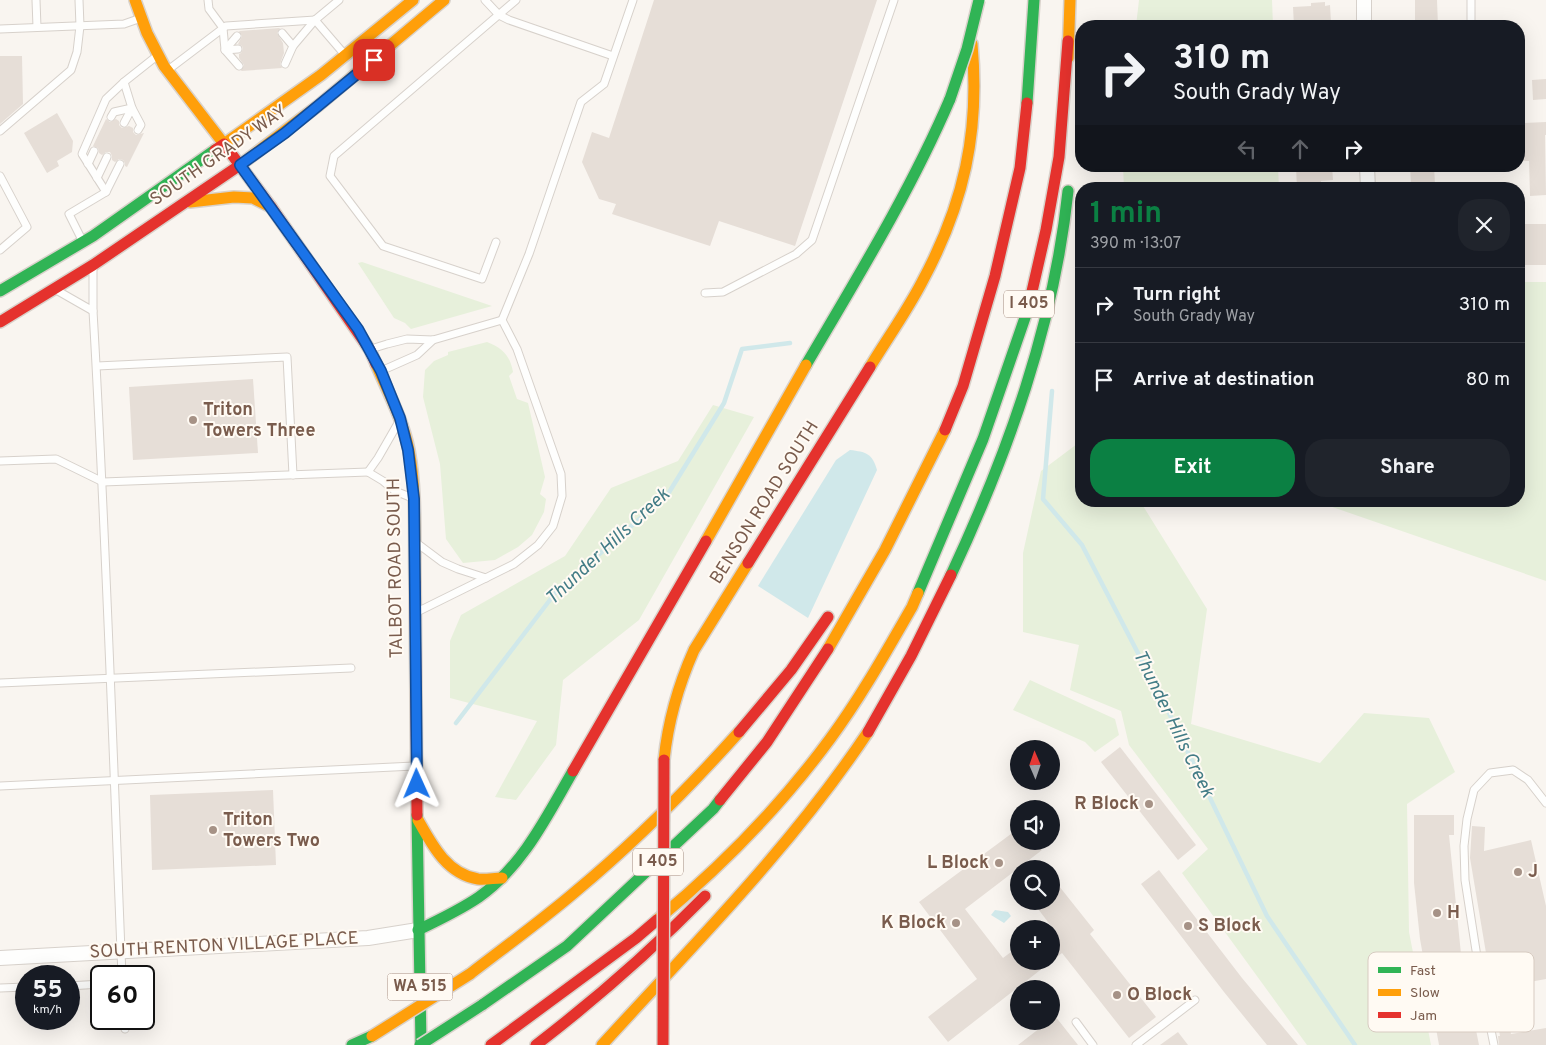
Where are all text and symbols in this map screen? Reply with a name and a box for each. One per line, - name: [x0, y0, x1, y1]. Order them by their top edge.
- text: 310 m: [1173, 37, 1270, 81]
- pin: [353, 39, 395, 81]
- icon: right: [1090, 40, 1155, 105]
- icon: arrive: [360, 46, 388, 74]
- text: South Grady Way: [1173, 80, 1341, 107]
- street label: SOUTH GRADY WAY: [146, 100, 292, 212]
- icon: left: [1233, 135, 1261, 163]
- icon: ahead: [1286, 135, 1314, 163]
- icon: right: [1339, 135, 1367, 163]
- text: 1 min: [1090, 196, 1162, 233]
- button: close: [1458, 199, 1510, 251]
- text: 390 m · 13:07: [1090, 234, 1181, 254]
- text: Turn right: [1133, 283, 1221, 307]
- road number: I 405: [1004, 290, 1054, 318]
- icon: right: [1090, 291, 1118, 319]
- text: 310 m: [1459, 293, 1510, 317]
- text: South Grady Way: [1133, 307, 1255, 327]
- icon: arrive: [1090, 366, 1118, 394]
- text: Arrive at destination: [1133, 368, 1314, 392]
- text: 80 m: [1466, 368, 1510, 392]
- place label: Triton Towers Three: [203, 399, 316, 443]
- marker: Triton Towers Three: [187, 414, 199, 426]
- street label: BENSON ROAD SOUTH: [705, 417, 825, 589]
- button: Exit: [1090, 439, 1295, 497]
- button: Share: [1305, 439, 1510, 497]
- street label: TALBOT ROAD SOUTH: [383, 478, 409, 658]
- water label: Thunder Hills Creek: [541, 483, 676, 611]
- water label: Thunder Hills Creek: [1127, 646, 1219, 802]
- north arrow: [1010, 740, 1060, 790]
- map controls: [1010, 740, 1060, 1030]
- position arrow: [390, 757, 442, 809]
- place label: R Block: [1074, 793, 1139, 816]
- marker: R Block: [1143, 798, 1155, 810]
- button: sound: [1010, 800, 1060, 850]
- place label: Triton Towers Two: [223, 809, 320, 853]
- marker: Triton Towers Two: [207, 824, 219, 836]
- road number: I 405: [633, 849, 683, 876]
- place label: L Block: [927, 852, 989, 875]
- marker: L Block: [993, 857, 1005, 869]
- button: search: [1010, 860, 1060, 910]
- place label: J: [1528, 861, 1538, 884]
- marker: J: [1512, 866, 1524, 878]
- place label: H: [1447, 902, 1460, 925]
- marker: H: [1431, 907, 1443, 919]
- place label: K Block: [881, 912, 946, 935]
- place label: S Block: [1198, 915, 1261, 938]
- marker: K Block: [950, 917, 962, 929]
- button: +: [1010, 920, 1060, 970]
- marker: S Block: [1182, 920, 1194, 932]
- street label: SOUTH RENTON VILLAGE PLACE: [89, 927, 359, 965]
- legend: [1368, 952, 1534, 1032]
- text: Fast: [1410, 963, 1436, 980]
- speed limit sign: 60: [90, 965, 155, 1030]
- road number: WA 515: [388, 974, 452, 1000]
- text: 55: [32, 975, 63, 1007]
- button: −: [1010, 980, 1060, 1030]
- place label: O Block: [1127, 984, 1192, 1007]
- text: Slow: [1410, 985, 1440, 1002]
- marker: O Block: [1111, 989, 1123, 1001]
- text: km/h: [33, 1002, 62, 1018]
- text: Jam: [1410, 1008, 1437, 1025]

